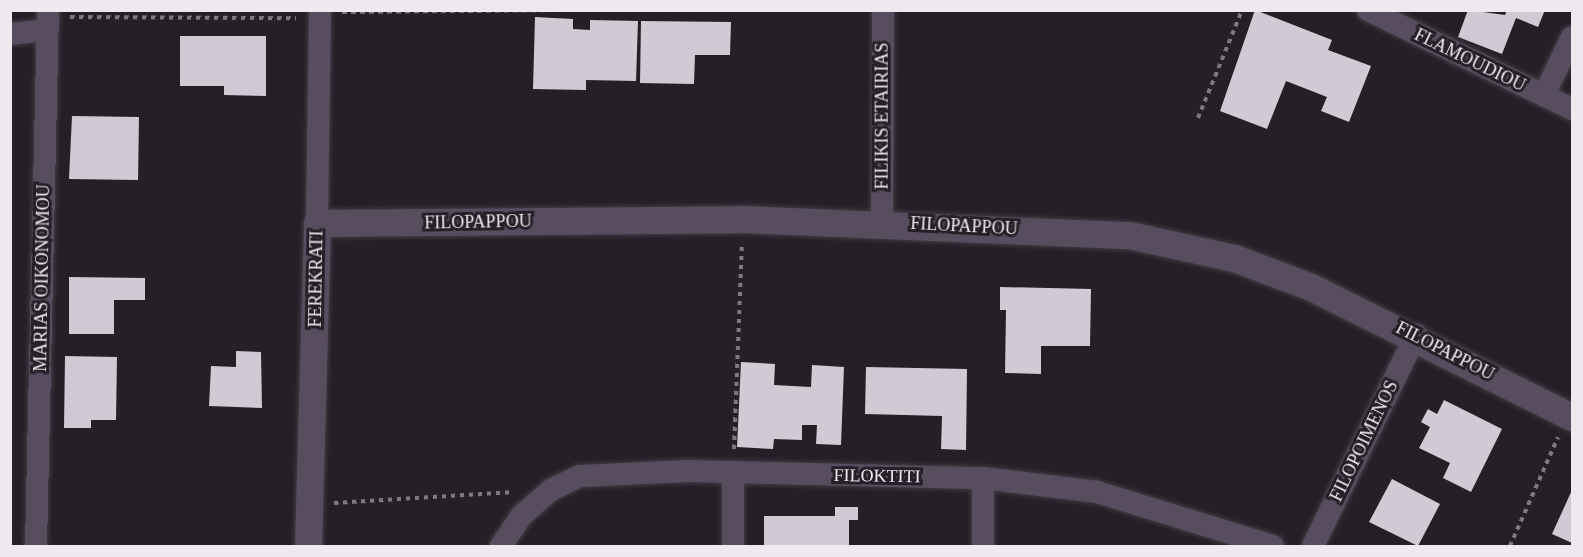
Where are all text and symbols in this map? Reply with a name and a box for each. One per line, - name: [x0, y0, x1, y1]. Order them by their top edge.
- street label: FLAMOUDIOU: [1411, 24, 1529, 96]
- street label: FILIKIS ETAIRIAS: [871, 42, 893, 190]
- street label: MARIAS OIKONOMOU: [30, 184, 54, 372]
- street label: FILOPAPPOU: [424, 210, 532, 234]
- street label: FILOPAPPOU: [910, 212, 1018, 240]
- street label: FEREKRATI: [304, 230, 328, 328]
- street label: FILOPAPPOU: [1392, 317, 1498, 385]
- street label: FILOPOIMENOS: [1325, 377, 1403, 505]
- street label: FILOKTITI: [833, 464, 921, 488]

